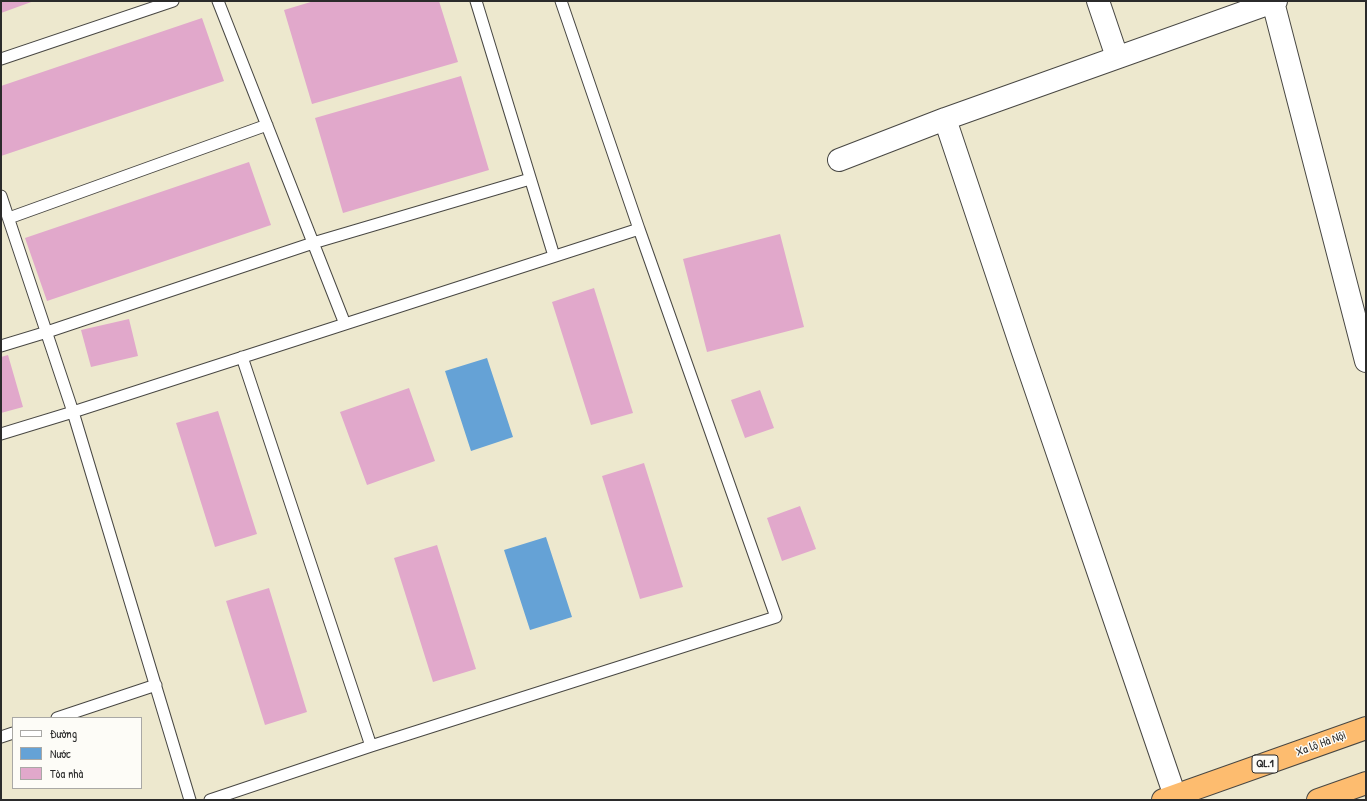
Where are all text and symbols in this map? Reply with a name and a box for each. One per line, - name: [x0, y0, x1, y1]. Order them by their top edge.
- legend: [12, 717, 142, 789]
- text: Đường: [50, 725, 77, 742]
- street label: Xa lộ Hà Nội: [1294, 728, 1348, 760]
- text: Nước: [50, 745, 71, 762]
- road number: QL.1: [1252, 755, 1278, 773]
- text: Tòa nhà: [50, 765, 83, 782]

